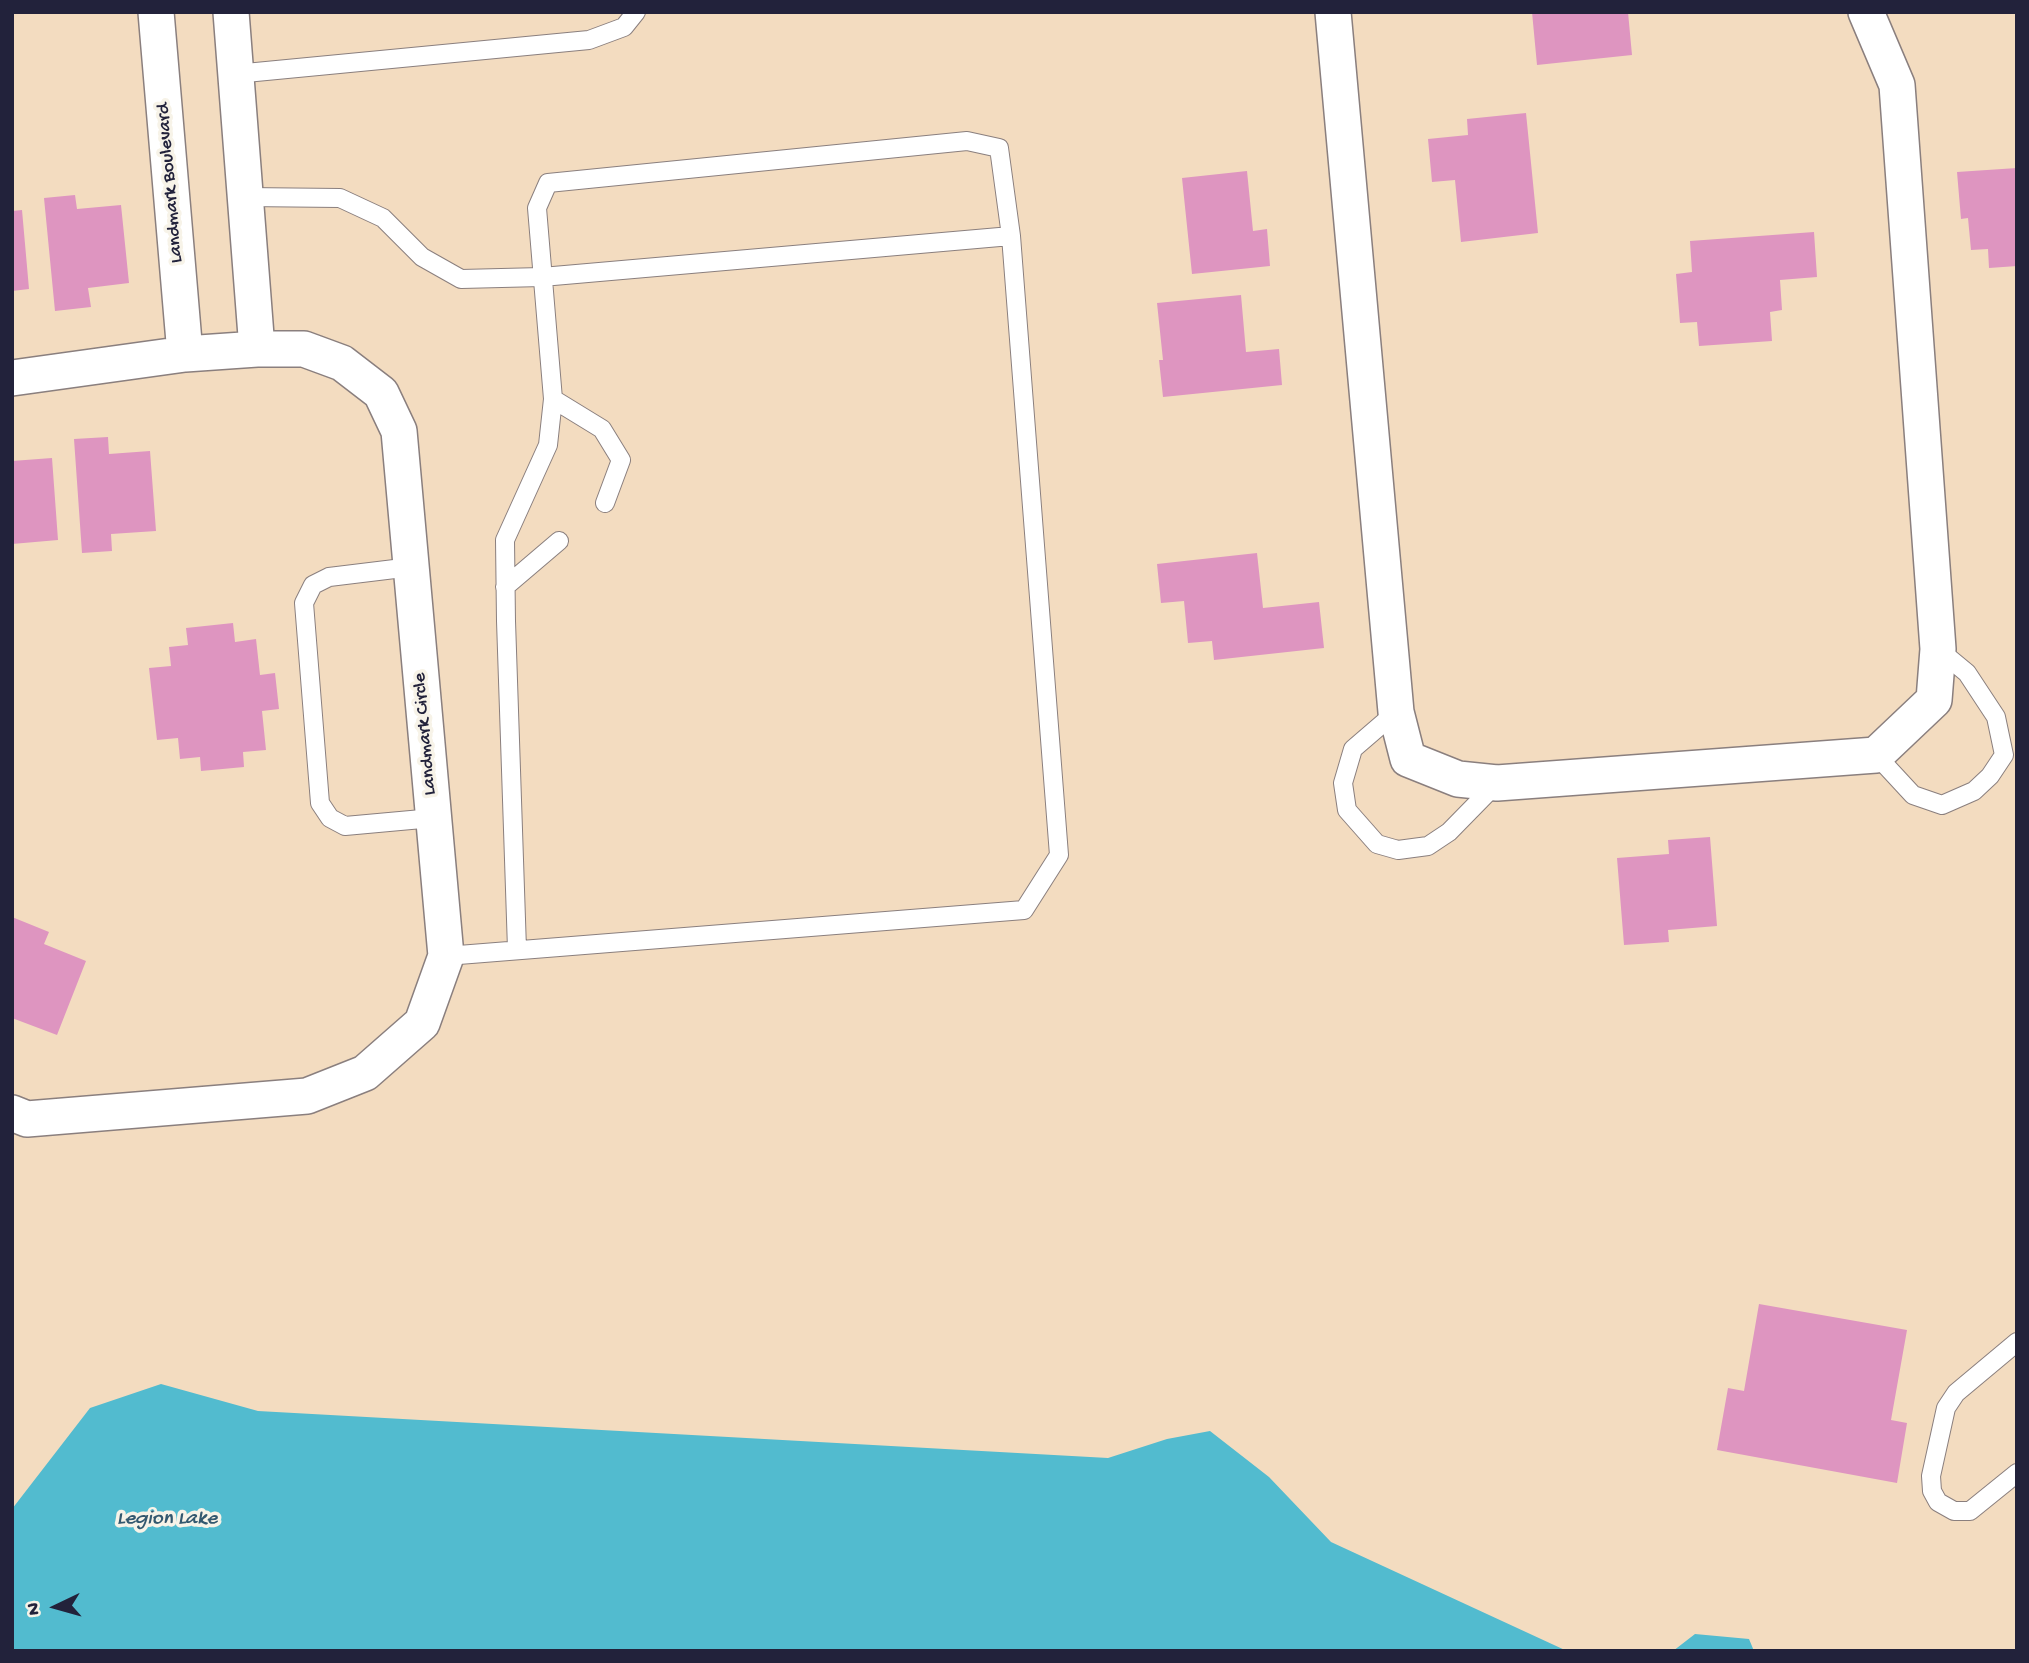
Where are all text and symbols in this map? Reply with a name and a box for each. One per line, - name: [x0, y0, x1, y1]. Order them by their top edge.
- street label: Landmark Boulevard: [153, 102, 189, 264]
- street label: Landmark Circle: [409, 672, 443, 796]
- water label: Legion Lake: [117, 1507, 217, 1533]
- north arrow: [21, 1572, 91, 1642]
- text: N: [23, 1602, 47, 1616]

